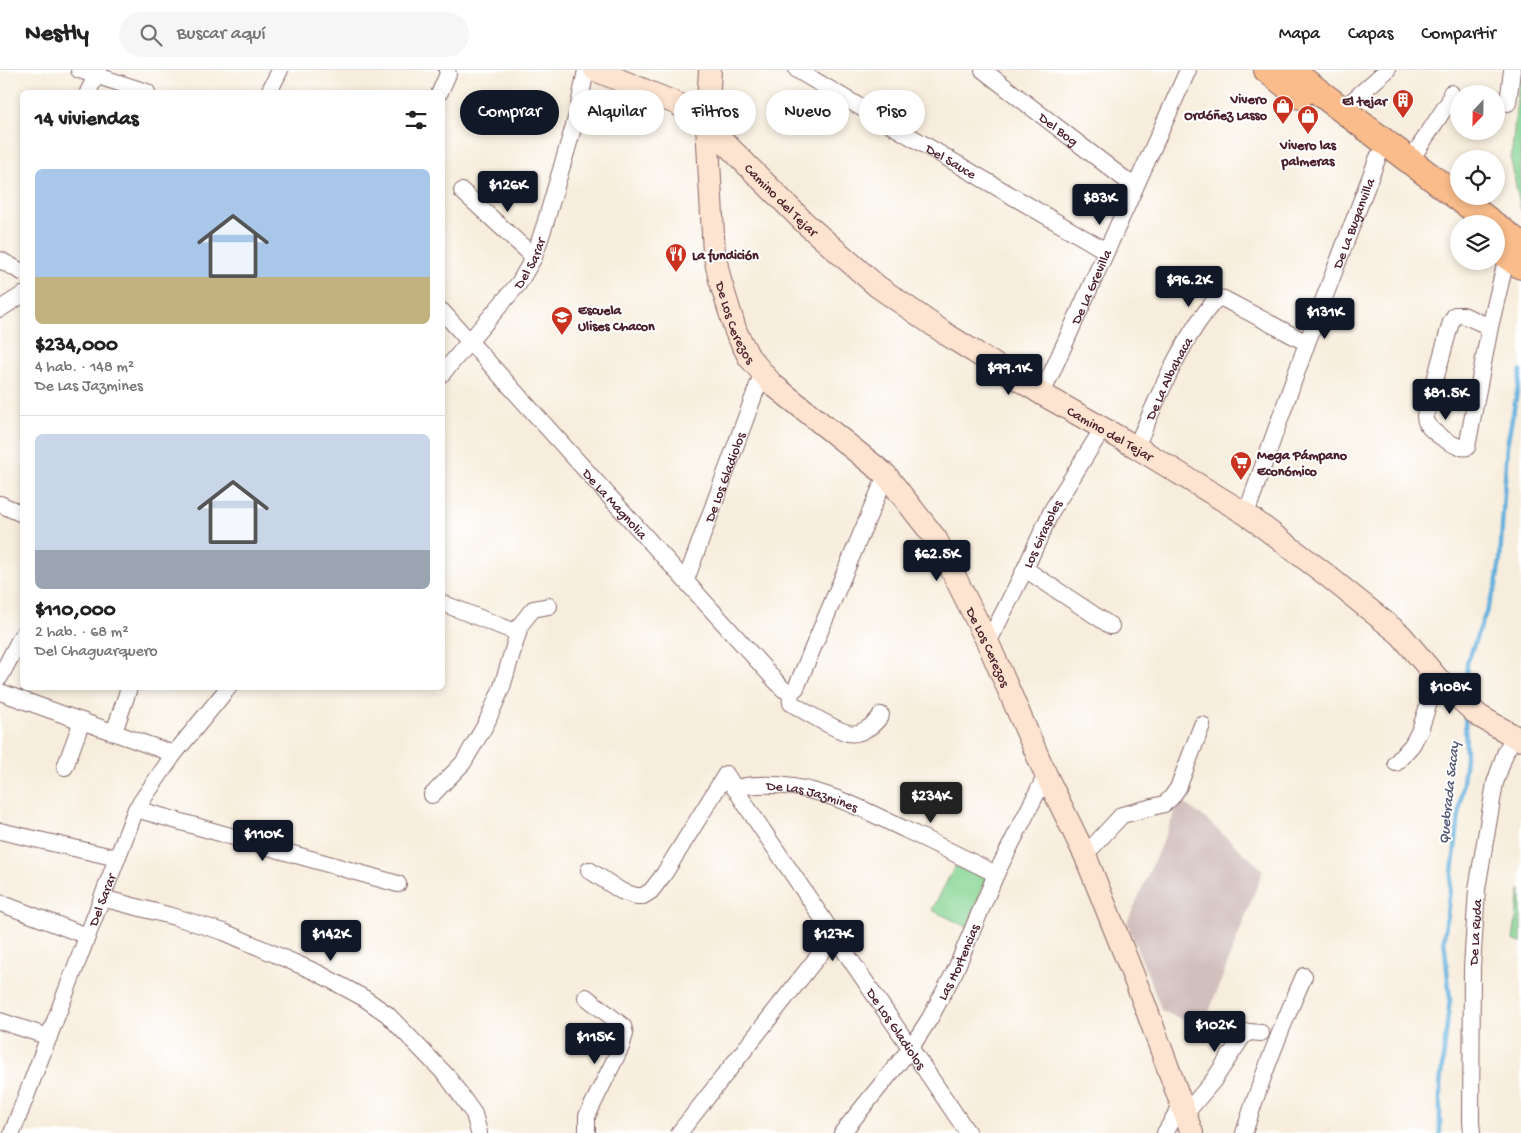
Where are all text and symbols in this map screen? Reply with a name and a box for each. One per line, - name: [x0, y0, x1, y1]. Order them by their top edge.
- search box: [119, 12, 469, 57]
- text: Nestly: [25, 20, 89, 49]
- icon: search: [137, 21, 165, 49]
- text: Buscar aquí: [177, 23, 266, 46]
- text: Mapa: [1279, 24, 1320, 45]
- text: Capas: [1348, 24, 1393, 45]
- text: Compartir: [1421, 24, 1496, 45]
- north arrow: [1450, 85, 1505, 140]
- map controls: [1450, 85, 1505, 270]
- building icon: El tejar: [1391, 88, 1415, 119]
- chip: Comprar: [460, 90, 559, 135]
- chip: Alquilar: [569, 90, 664, 135]
- chip: Filtros: [674, 90, 756, 135]
- chip: Nuevo: [766, 90, 849, 135]
- chip: Piso: [859, 90, 925, 135]
- place label: Vivero Ordóñez Lasso: [1184, 92, 1268, 125]
- shop icon: Vivero Ordóñez Lasso: [1271, 94, 1295, 125]
- place label: El tejar: [1342, 94, 1389, 111]
- shop icon: Vivero las palmeras: [1296, 104, 1320, 135]
- icon: filters: [402, 106, 430, 134]
- text: 14 viviendas: [35, 108, 139, 133]
- street label: Del Bog: [1034, 109, 1081, 151]
- place label: Vivero las palmeras: [1279, 138, 1337, 171]
- street label: Del Sauce: [921, 141, 979, 184]
- button: locate: [1450, 150, 1505, 205]
- street label: Camino del Tejar: [740, 161, 821, 242]
- pin: $126K: [473, 170, 543, 213]
- street label: De La Buganvilla: [1330, 175, 1381, 272]
- text: $126K: [489, 177, 527, 196]
- pin: $83K: [1070, 184, 1130, 226]
- text: $83K: [1083, 190, 1117, 209]
- icon: home: [188, 201, 278, 291]
- button: layers: [1450, 215, 1505, 270]
- street label: Del Sarar: [511, 235, 551, 294]
- restaurant icon: La fundición: [664, 242, 688, 273]
- street label: De La Grevilla: [1068, 246, 1117, 328]
- place label: La fundición: [692, 248, 759, 265]
- pin: $96.2K: [1148, 266, 1230, 308]
- text: $96.2K: [1167, 272, 1212, 291]
- street label: De Los Cerezos: [710, 279, 758, 369]
- pin: $131K: [1290, 298, 1360, 340]
- place label: Escuela Ulises Chacon: [578, 303, 655, 336]
- text: $131K: [1306, 304, 1344, 323]
- school or university icon: Escuela Ulises Chacon: [550, 305, 574, 336]
- text: $234,000: [35, 334, 118, 359]
- street label: De La Albahaca: [1143, 334, 1198, 424]
- pin: $99.1K: [968, 354, 1050, 396]
- text: 4 hab. · 148 m²: [35, 359, 134, 378]
- text: $99.1K: [987, 360, 1031, 379]
- text: De Las Jazmines: [35, 378, 143, 397]
- pin: $81.5K: [1405, 378, 1487, 421]
- text: $81.5K: [1424, 385, 1468, 404]
- street label: Camino del Tejar: [1063, 404, 1157, 467]
- street label: De Los Gladiolos: [702, 430, 751, 526]
- place label: Mega Pámpano Económico: [1257, 448, 1348, 481]
- supermarket icon: Mega Pámpano Económico: [1229, 450, 1253, 481]
- street label: De La Magnolia: [577, 465, 651, 545]
- icon: home: [188, 467, 278, 557]
- street label: Los Girasoles: [1021, 497, 1068, 571]
- pin: $62.5K: [896, 540, 978, 582]
- text: $62.5K: [914, 546, 960, 565]
- text: $110,000: [35, 599, 116, 624]
- street label: De Los Cerezos: [960, 604, 1013, 691]
- text: 2 hab. · 68 m²: [35, 624, 129, 643]
- text: Del Chaguarquero: [35, 643, 158, 662]
- pin: $108K: [1415, 672, 1485, 715]
- text: $108K: [1430, 679, 1470, 698]
- water label: Quebrada Sacay: [1436, 739, 1465, 845]
- street label: De Las Jazmines: [765, 779, 861, 818]
- pin: $234K: [896, 782, 966, 824]
- text: $234K: [911, 788, 951, 807]
- pin: $110K: [228, 820, 298, 862]
- text: $110K: [244, 826, 282, 845]
- street label: Del Sarar: [86, 871, 122, 930]
- street label: De La Ruda: [1466, 898, 1487, 967]
- pin: $142K: [296, 920, 366, 962]
- pin: $127K: [798, 920, 868, 962]
- street label: Las Hortencias: [935, 921, 985, 1004]
- text: $142K: [312, 926, 350, 945]
- text: $127K: [814, 926, 852, 945]
- street label: De Los Gladiolos: [861, 985, 929, 1074]
- pin: $102K: [1180, 1010, 1250, 1053]
- text: $102K: [1195, 1017, 1235, 1036]
- pin: $115K: [560, 1022, 630, 1065]
- text: $115K: [576, 1029, 614, 1048]

